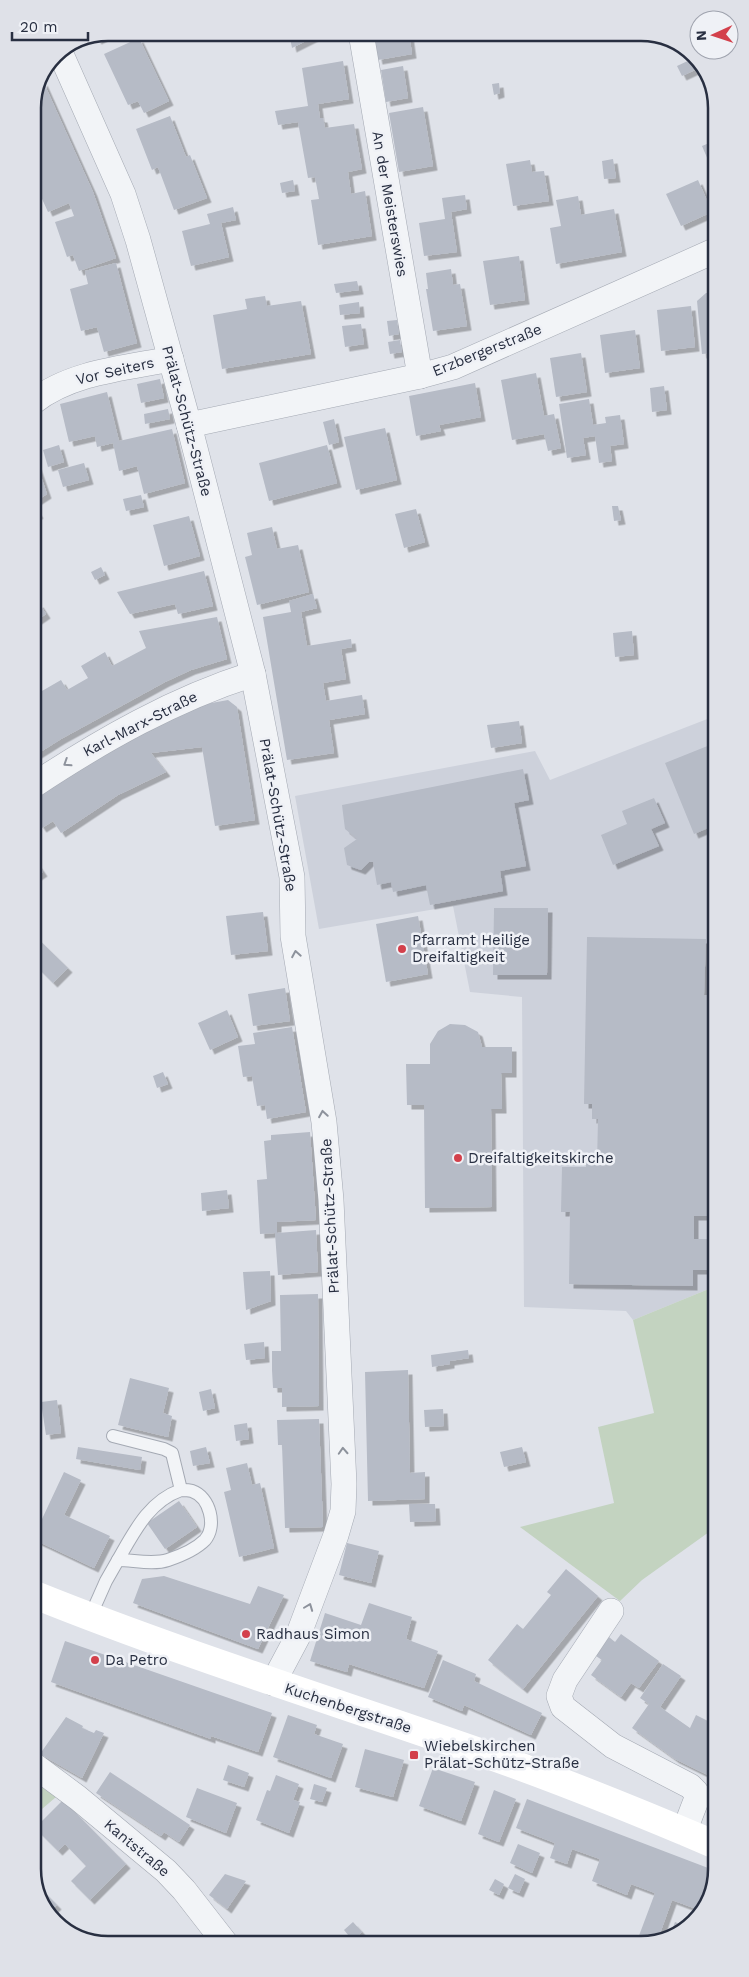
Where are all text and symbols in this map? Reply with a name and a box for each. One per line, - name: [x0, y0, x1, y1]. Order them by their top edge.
- scale bar: [12, 10, 89, 42]
- north arrow: [689, 10, 739, 60]
- text: 20 m: [20, 18, 58, 36]
- text: N: [693, 30, 709, 41]
- street label: An der Meisterswies: [368, 130, 412, 278]
- street label: Erzbergerstraße: [430, 320, 544, 380]
- street label: Prälat-Schütz-Straße: [158, 344, 216, 498]
- street label: Vor Seiters: [74, 353, 156, 389]
- street label: Karl-Marx-Straße: [80, 687, 200, 761]
- street label: Prälat-Schütz-Straße: [256, 737, 300, 893]
- one-way arrow: [63, 757, 73, 766]
- place label: Pfarramt Heilige Dreifaltigkeit: [412, 931, 530, 966]
- marker: Pfarramt Heilige Dreifaltigkeit: [396, 943, 408, 955]
- one-way arrow: [291, 949, 301, 958]
- one-way arrow: [318, 1110, 328, 1118]
- street label: Prälat-Schütz-Straße: [317, 1138, 343, 1294]
- place label: Dreifaltigkeitskirche: [468, 1149, 614, 1167]
- marker: Dreifaltigkeitskirche: [452, 1152, 464, 1164]
- one-way arrow: [338, 1446, 348, 1454]
- one-way arrow: [302, 1603, 313, 1612]
- place label: Radhaus Simon: [256, 1625, 370, 1643]
- marker: Radhaus Simon: [240, 1628, 252, 1640]
- place label: Da Petro: [105, 1651, 168, 1669]
- marker: Da Petro: [89, 1654, 101, 1666]
- street label: Kuchenbergstraße: [282, 1679, 414, 1737]
- place label: Wiebelskirchen Prälat-Schütz-Straße: [424, 1737, 579, 1772]
- marker: Wiebelskirchen Prälat-Schütz-Straße: [408, 1749, 420, 1761]
- street label: Kantstraße: [101, 1815, 173, 1881]

